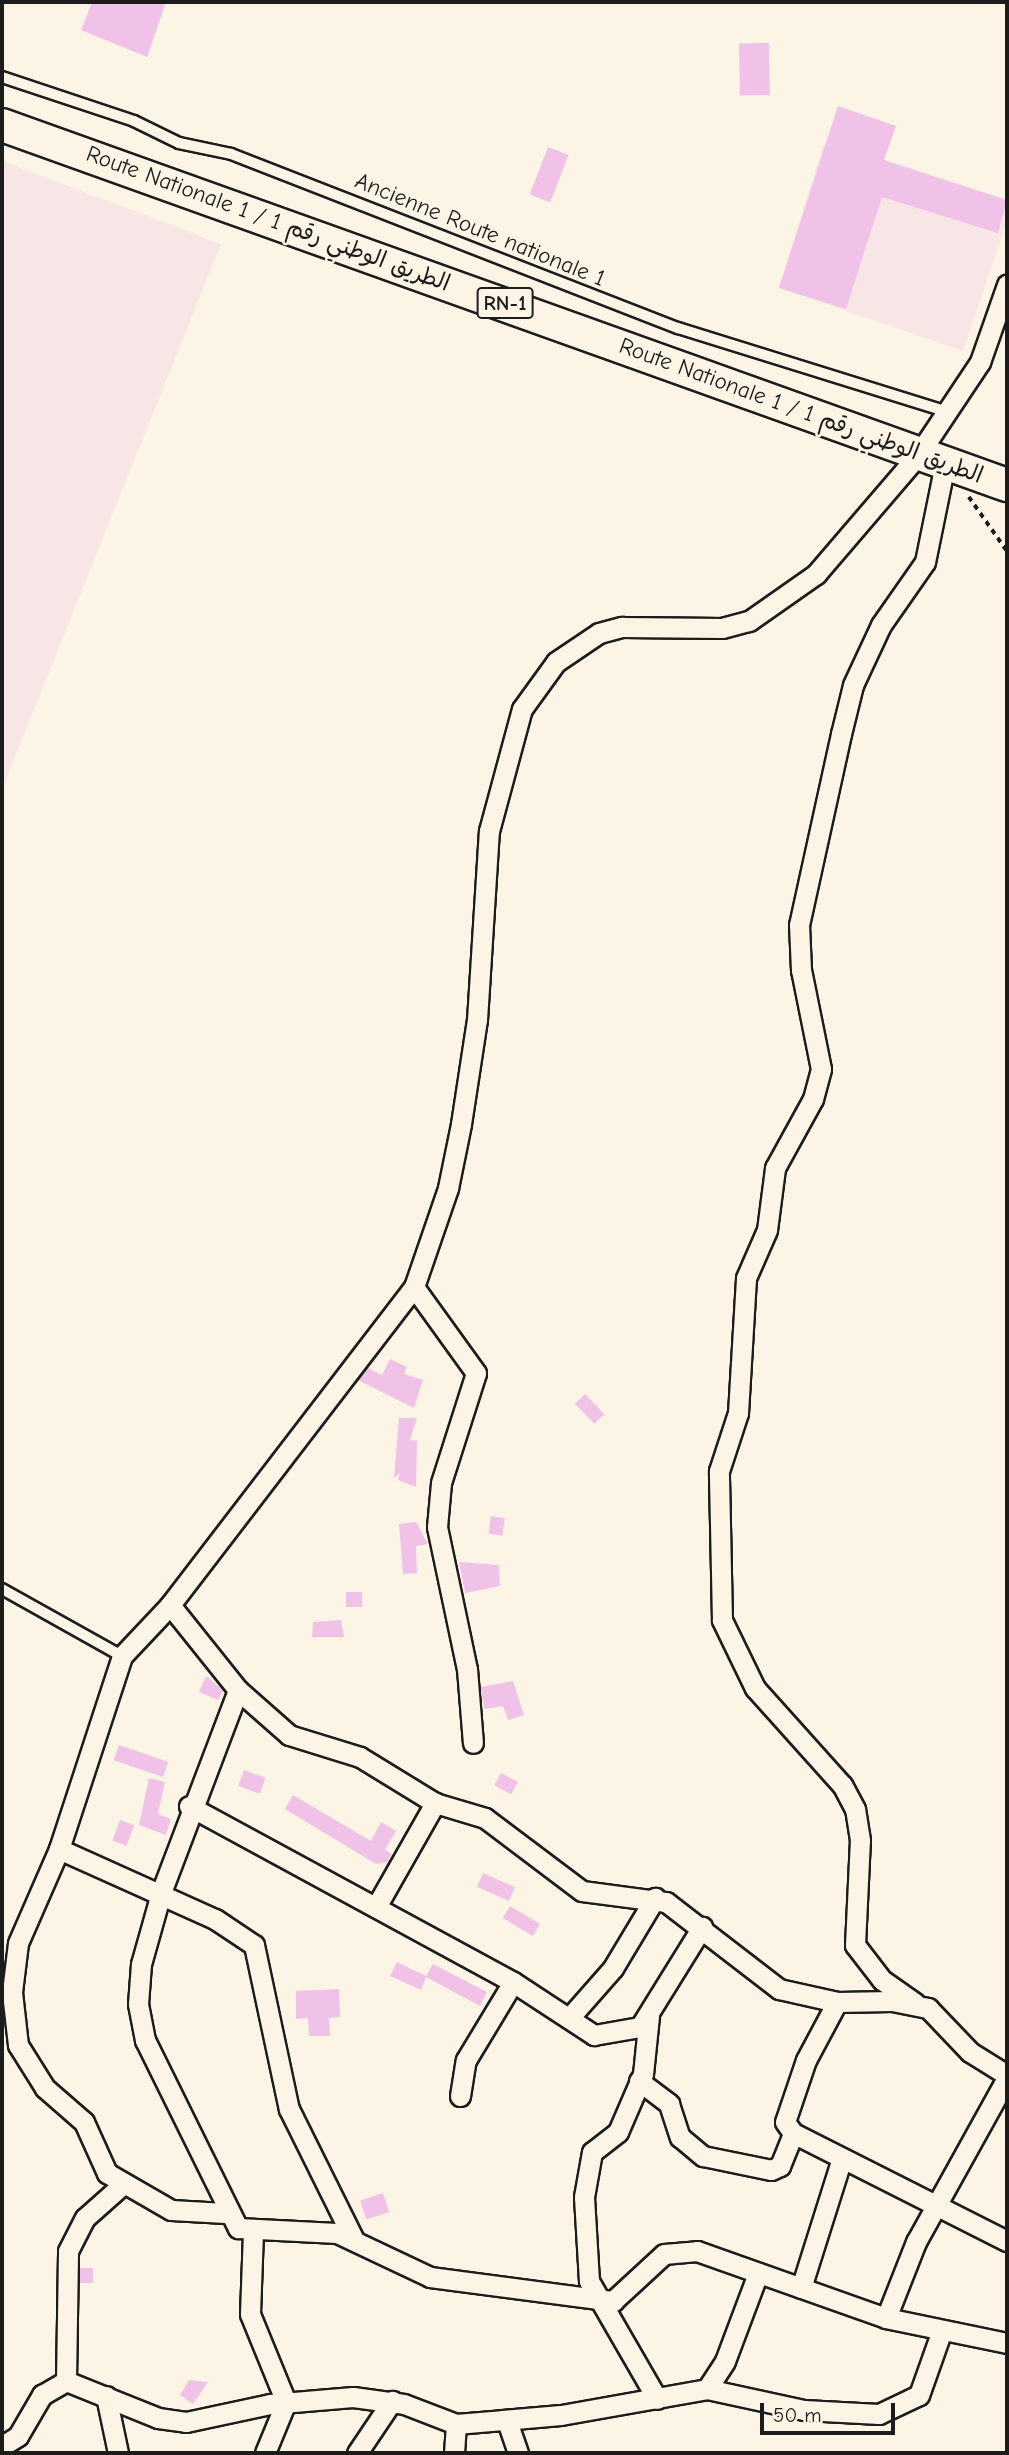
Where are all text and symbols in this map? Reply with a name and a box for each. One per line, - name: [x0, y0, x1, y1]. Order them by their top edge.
- street label: Route Nationale 1 / الطريق الوطني رقم 1: [82, 140, 454, 298]
- street label: Ancienne Route nationale 1: [351, 167, 609, 293]
- road number: RN-1: [475, 286, 535, 320]
- street label: Route Nationale 1 / الطريق الوطني رقم 1: [615, 332, 987, 490]
- scale bar: [764, 2388, 899, 2432]
- text: 50 m: [773, 2403, 822, 2427]

